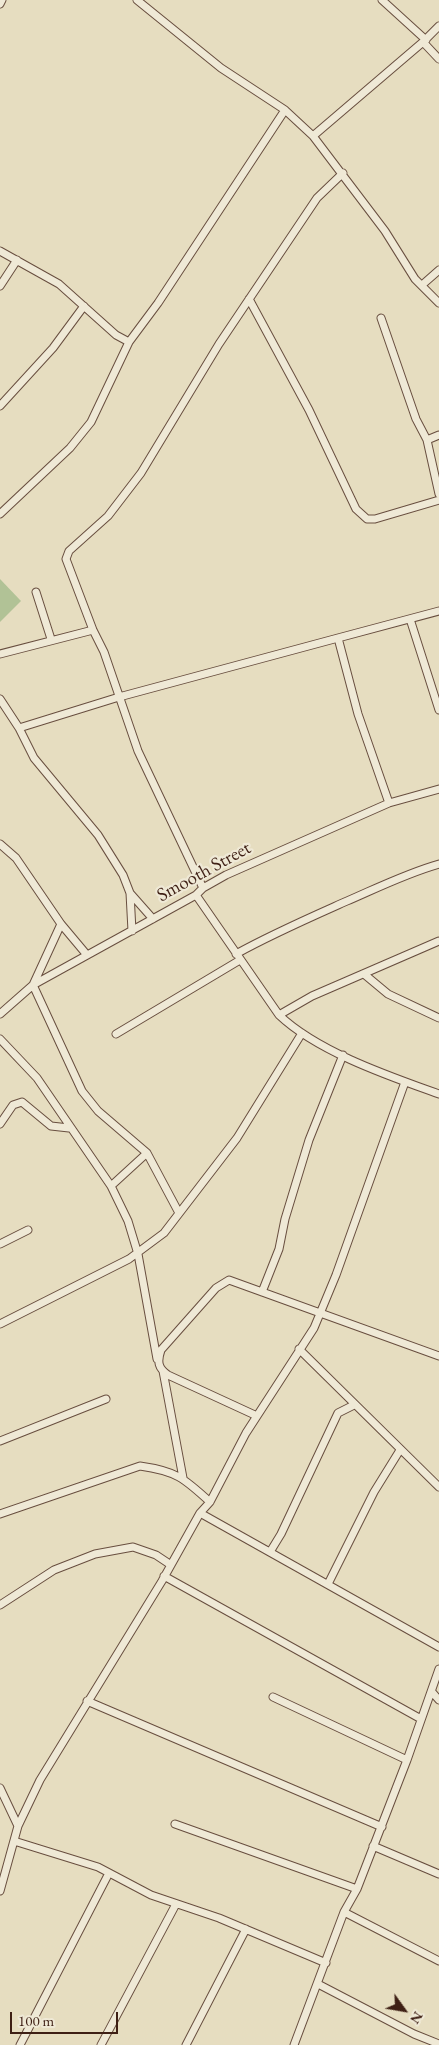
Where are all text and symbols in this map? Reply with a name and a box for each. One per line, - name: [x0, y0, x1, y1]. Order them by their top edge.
- street label: Smooth Street: [153, 837, 255, 907]
- north arrow: [379, 1985, 429, 2035]
- scale bar: [12, 2002, 120, 2034]
- text: N: [406, 2008, 427, 2028]
- text: 100 m: [18, 2011, 54, 2030]

